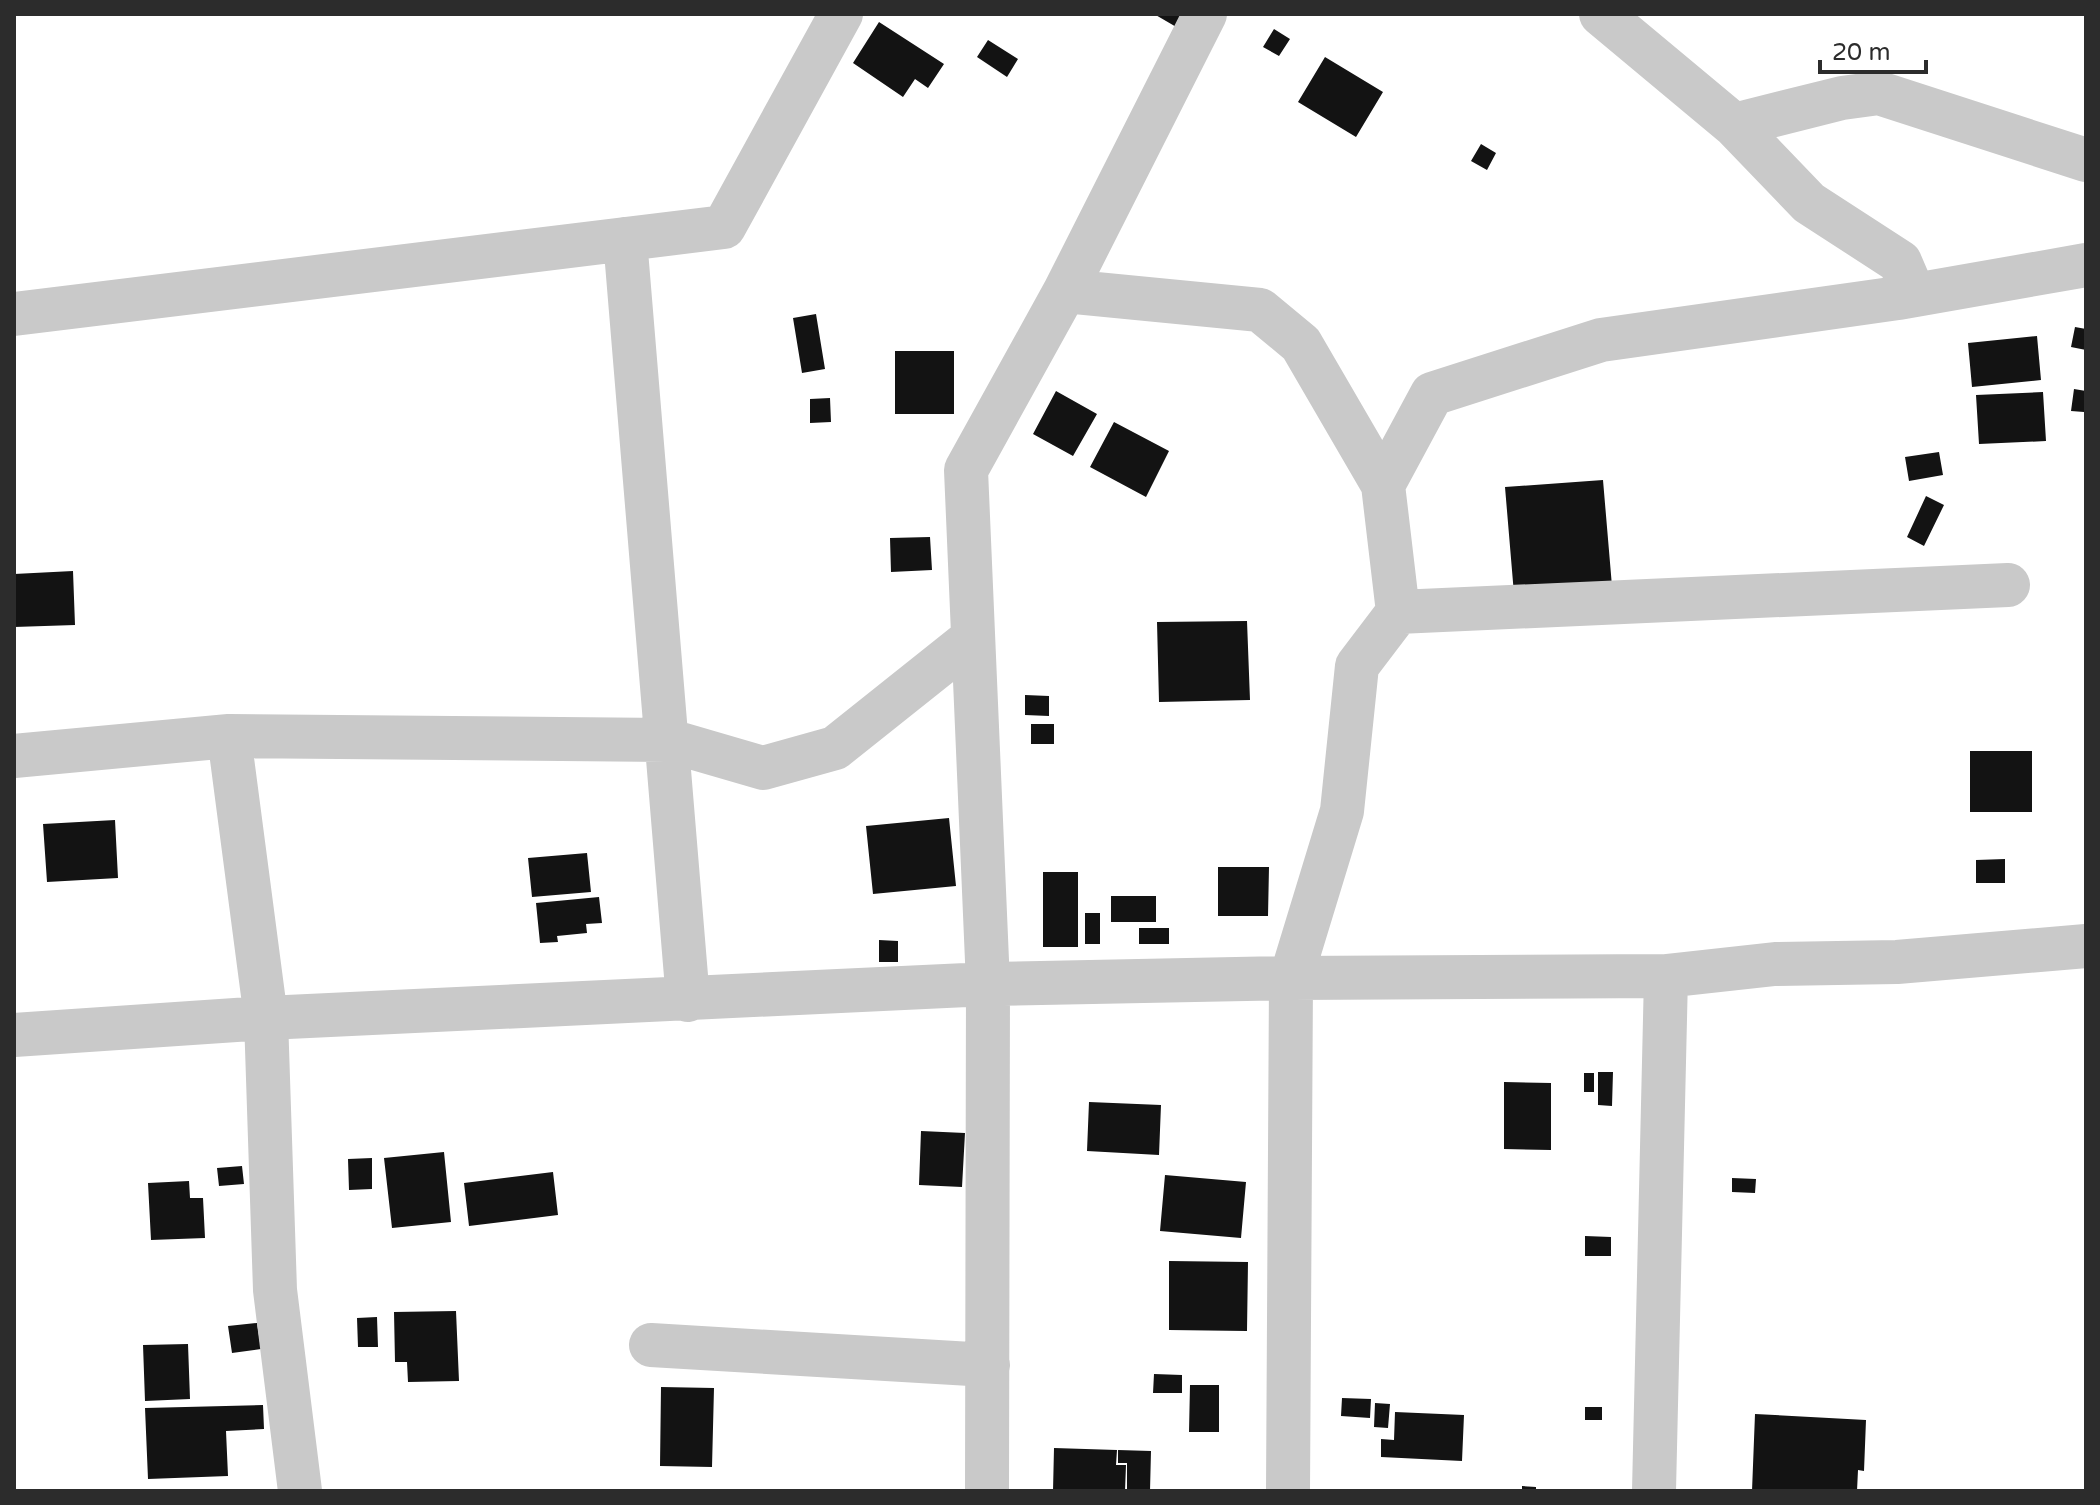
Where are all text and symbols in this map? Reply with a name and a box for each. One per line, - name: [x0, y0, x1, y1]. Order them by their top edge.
- scale bar: [1820, 24, 1926, 74]
- text: 20 m: [1832, 38, 1890, 67]

